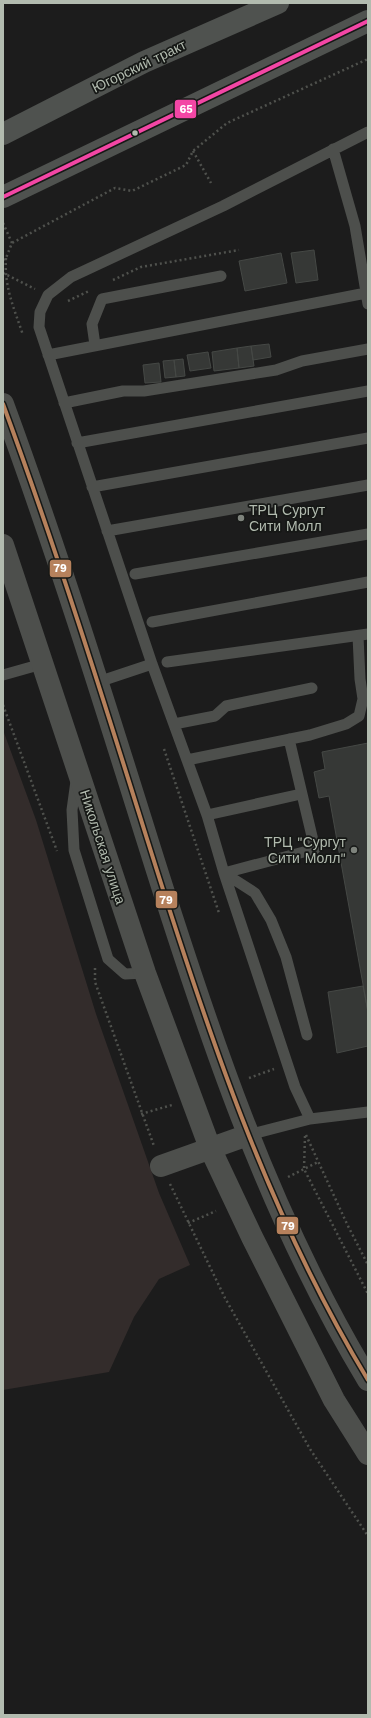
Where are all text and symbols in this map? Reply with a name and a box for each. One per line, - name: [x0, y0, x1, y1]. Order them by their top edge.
- street label: Югорский тракт: [89, 36, 189, 96]
- line badge: 65: [174, 99, 197, 119]
- text: 65: [179, 103, 193, 116]
- unlabelled marker: [130, 128, 140, 138]
- place label: ТРЦ Сургут Сити Молл: [249, 502, 326, 534]
- marker: ТРЦ Сургут Сити Молл: [236, 513, 246, 523]
- line badge: 79: [49, 559, 72, 578]
- text: 79: [53, 562, 67, 575]
- street label: Никольская улица: [77, 788, 129, 906]
- place label: ТРЦ "Сургут Сити Молл": [264, 834, 347, 866]
- marker: ТРЦ "Сургут Сити Молл": [349, 845, 359, 855]
- line badge: 79: [155, 890, 178, 909]
- text: 79: [159, 894, 173, 907]
- line badge: 79: [276, 1216, 299, 1235]
- text: 79: [281, 1220, 295, 1233]

